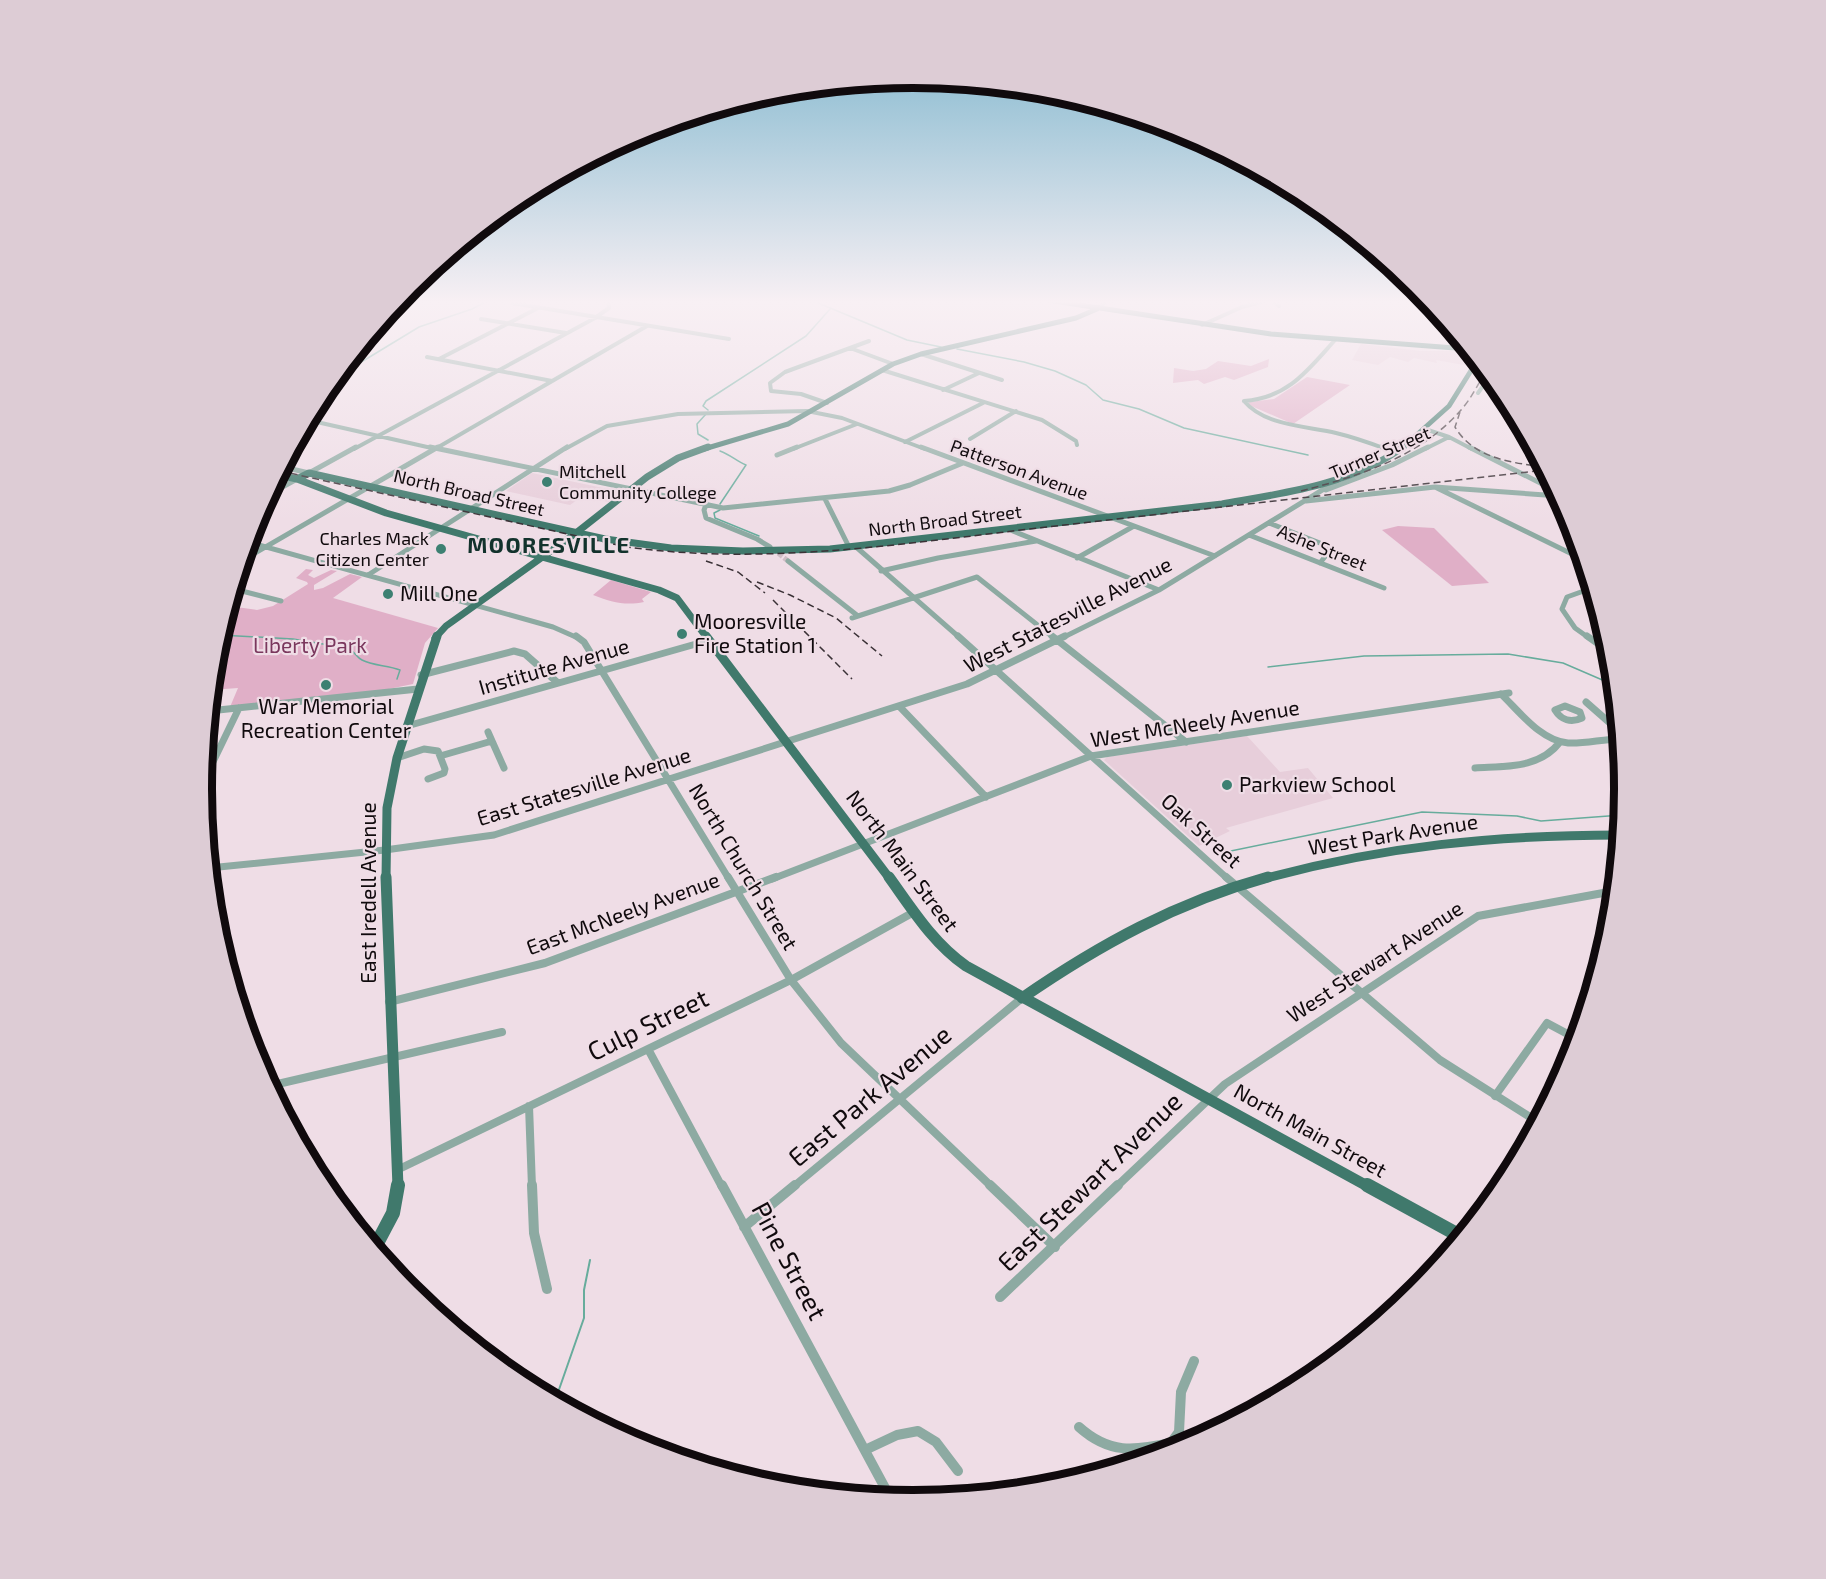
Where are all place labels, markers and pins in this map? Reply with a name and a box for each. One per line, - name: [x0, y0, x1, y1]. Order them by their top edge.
- place label: Mitchell Community College: [559, 460, 717, 503]
- marker: Mitchell Community College: [540, 475, 554, 489]
- place label: Charles Mack Citizen Center: [316, 527, 429, 570]
- marker: Charles Mack Citizen Center: [434, 542, 448, 556]
- place label: Mill One: [400, 580, 478, 605]
- marker: Mill One: [381, 587, 395, 601]
- place label: Mooresville Fire Station 1: [694, 608, 816, 657]
- marker: Mooresville Fire Station 1: [675, 627, 689, 641]
- marker: War Memorial Recreation Center: [319, 678, 333, 692]
- place label: War Memorial Recreation Center: [241, 693, 412, 742]
- place label: Parkview School: [1239, 771, 1396, 796]
- marker: Parkview School: [1220, 778, 1234, 792]

